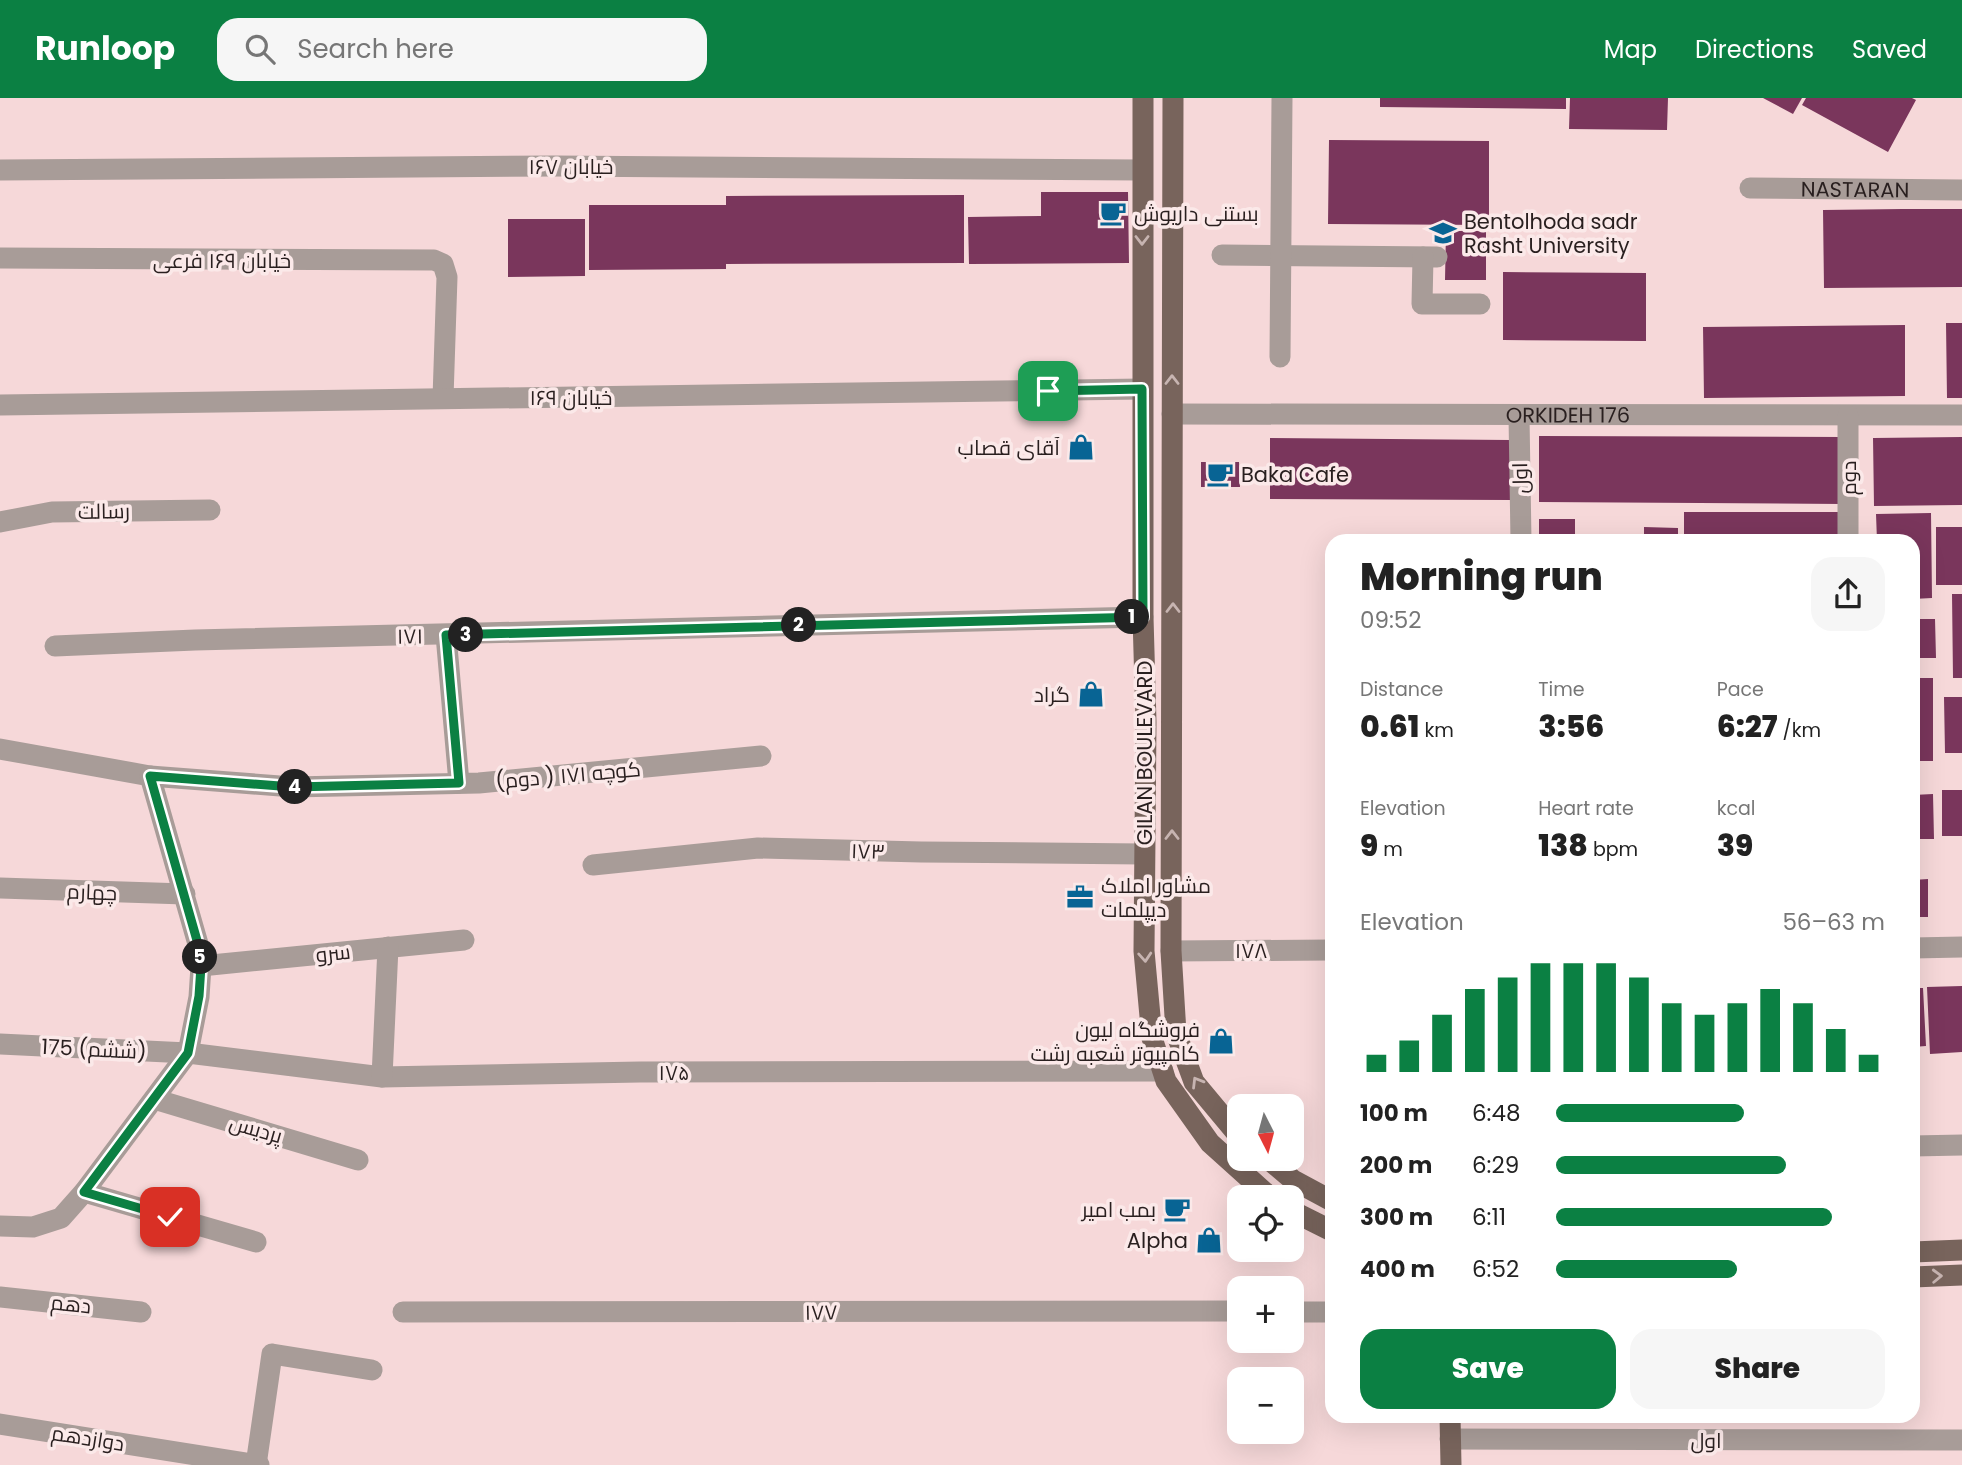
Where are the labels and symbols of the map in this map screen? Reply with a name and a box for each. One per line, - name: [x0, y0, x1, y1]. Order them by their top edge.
- street label: خیابان ۱۶۷: [528, 152, 614, 181]
- street label: NASTARAN: [1801, 174, 1909, 204]
- cafe icon: بستنی داریوش: [1098, 198, 1128, 228]
- place label: بستنی داریوش: [1134, 199, 1259, 228]
- place label: Bentolhoda sadr Rasht University: [1464, 207, 1638, 260]
- school or university icon: Bentolhoda sadr Rasht University: [1428, 218, 1458, 248]
- one-way arrow: [1134, 235, 1150, 245]
- street label: خیابان ۱۶۹ فرعی: [153, 246, 291, 275]
- pin: [1018, 361, 1078, 421]
- one-way arrow: [1164, 374, 1180, 385]
- street label: خیابان ۱۶۹: [530, 383, 612, 412]
- street label: ORKIDEH 176: [1506, 400, 1630, 429]
- shop icon: آقای قصاب: [1066, 432, 1096, 462]
- place label: آقای قصاب: [958, 433, 1060, 462]
- cafe icon: Baka Cafe: [1205, 459, 1235, 489]
- place label: Baka Cafe: [1241, 460, 1349, 489]
- street label: دوم: [1834, 461, 1863, 495]
- street label: اول: [1505, 462, 1535, 494]
- street label: رسالت: [78, 496, 130, 526]
- pin: 1: [1114, 600, 1150, 634]
- one-way arrow: [1165, 602, 1180, 613]
- pin: 2: [782, 608, 816, 642]
- pin: 3: [448, 618, 484, 652]
- street label: ۱۷۱: [397, 621, 423, 651]
- street label: GILAN BOULEVARD: [1130, 661, 1159, 845]
- shop icon: گراد: [1076, 679, 1106, 709]
- place label: گراد: [1034, 680, 1070, 709]
- street label: کوچه ۱۷۱ ( دوم): [494, 754, 642, 796]
- pin: 4: [278, 770, 312, 804]
- one-way arrow: [1164, 829, 1180, 840]
- street label: ۱۷۳: [851, 836, 885, 866]
- place label: مشاور املاک دیپلمات: [1101, 871, 1211, 924]
- street label: چهارم: [66, 877, 118, 907]
- office icon: مشاور املاک دیپلمات: [1065, 882, 1095, 912]
- street label: ۱۷۸: [1235, 936, 1267, 965]
- street label: سرو: [314, 937, 352, 969]
- pin: 5: [182, 940, 218, 974]
- one-way arrow: [1137, 952, 1152, 963]
- place label: فروشگاه لیون کامپیوتر شعبه رشت: [1031, 1015, 1200, 1068]
- shop icon: فروشگاه لیون کامپیوتر شعبه رشت: [1206, 1026, 1236, 1056]
- street label: 175 (ششم): [41, 1032, 147, 1066]
- street label: ۱۷۵: [658, 1058, 690, 1087]
- one-way arrow: [1192, 1077, 1205, 1090]
- north arrow: [1227, 1094, 1304, 1171]
- street label: پردیس: [226, 1108, 286, 1150]
- pin: [140, 1187, 200, 1247]
- cafe icon: بمب امیر: [1162, 1194, 1192, 1224]
- place label: بمب امیر: [1081, 1195, 1156, 1224]
- shop icon: Alpha: [1194, 1225, 1224, 1255]
- place label: Alpha: [1127, 1226, 1188, 1255]
- one-way arrow: [1932, 1269, 1943, 1284]
- street label: دهم: [49, 1287, 93, 1321]
- street label: ۱۷۷: [804, 1297, 838, 1327]
- street label: دوازدهم: [49, 1418, 127, 1458]
- street label: اول: [1690, 1426, 1722, 1455]

